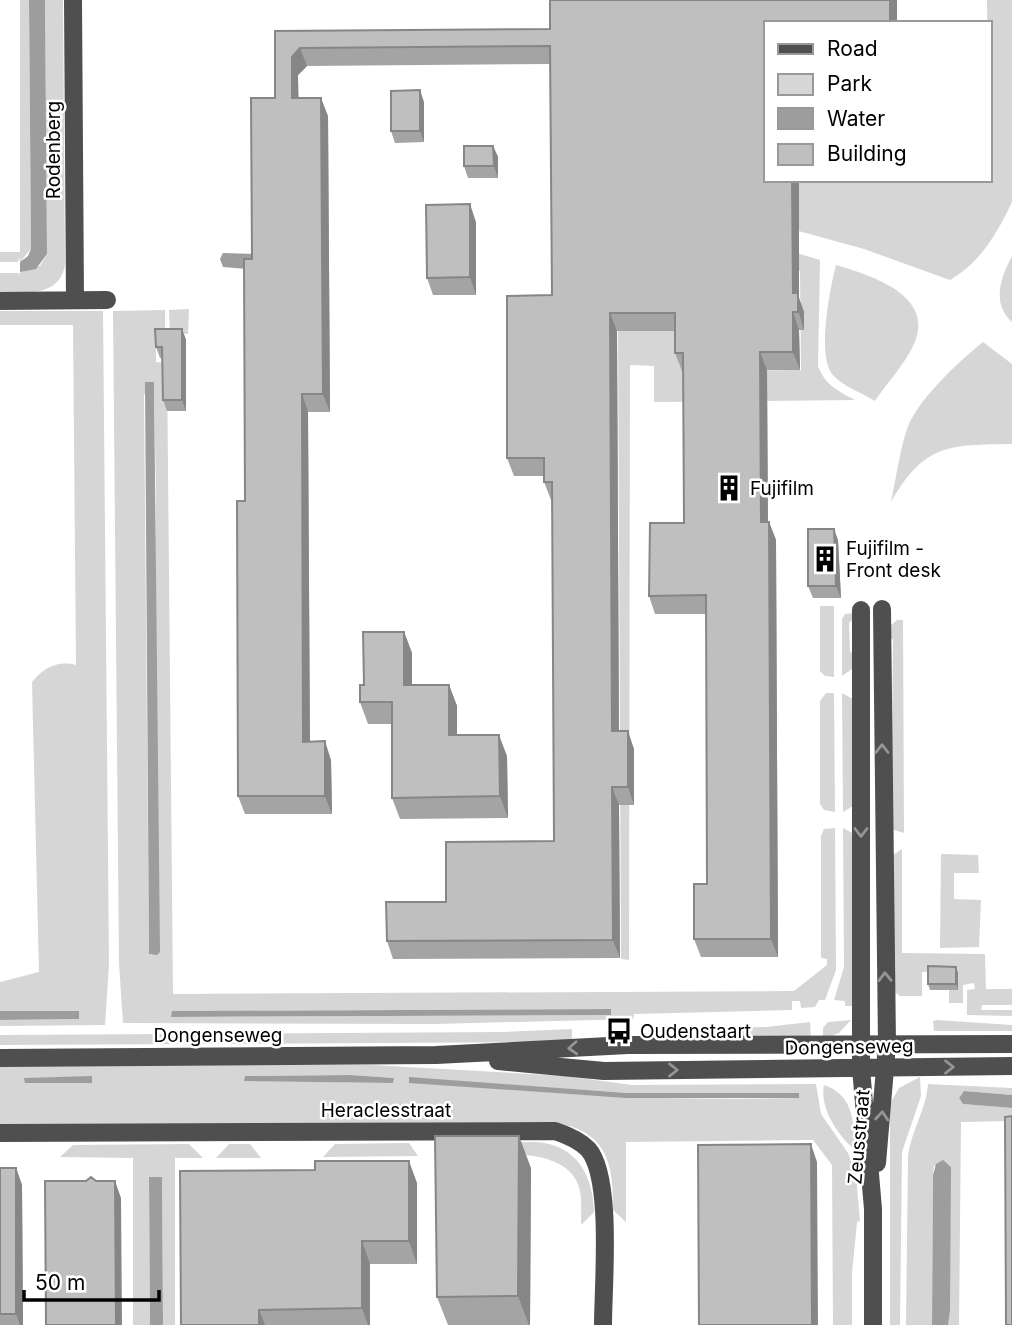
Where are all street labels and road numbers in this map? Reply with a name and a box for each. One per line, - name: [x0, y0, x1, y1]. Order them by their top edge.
- street label: Rodenberg: [42, 101, 65, 199]
- street label: Dongenseweg: [154, 1024, 282, 1047]
- street label: Dongenseweg: [784, 1034, 914, 1060]
- street label: Zeusstraat: [843, 1089, 875, 1185]
- street label: Heraclesstraat: [321, 1099, 451, 1122]

